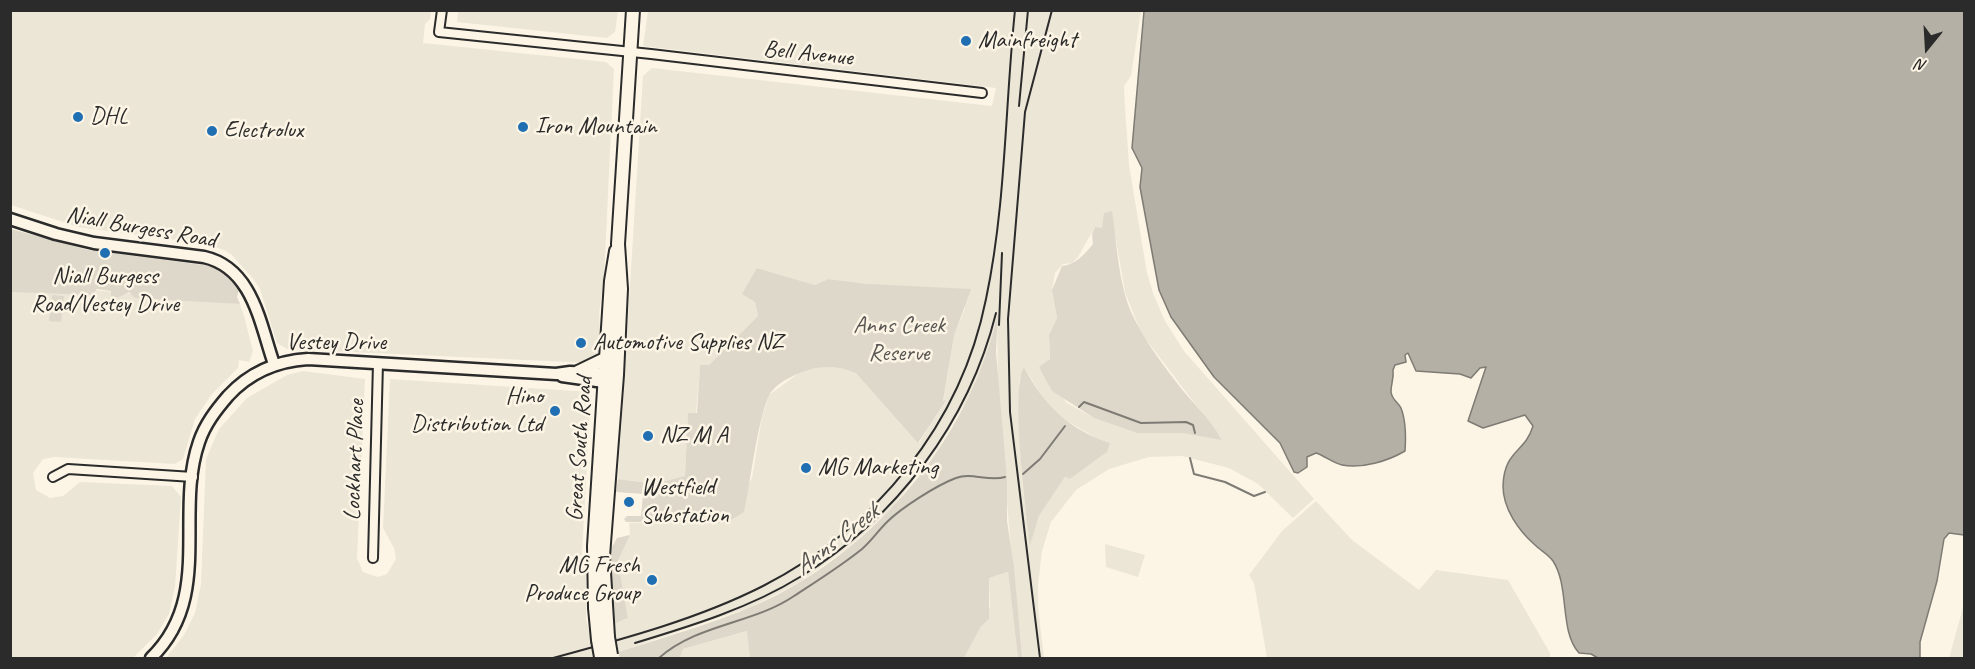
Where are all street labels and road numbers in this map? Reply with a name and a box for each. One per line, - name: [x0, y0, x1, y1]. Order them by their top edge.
- street label: Bell Avenue: [762, 35, 854, 73]
- street label: Niall Burgess Road: [64, 201, 218, 255]
- street label: Vestey Drive: [286, 329, 386, 357]
- street label: Great South Road: [561, 376, 599, 522]
- street label: Lockhart Place: [338, 399, 372, 521]

